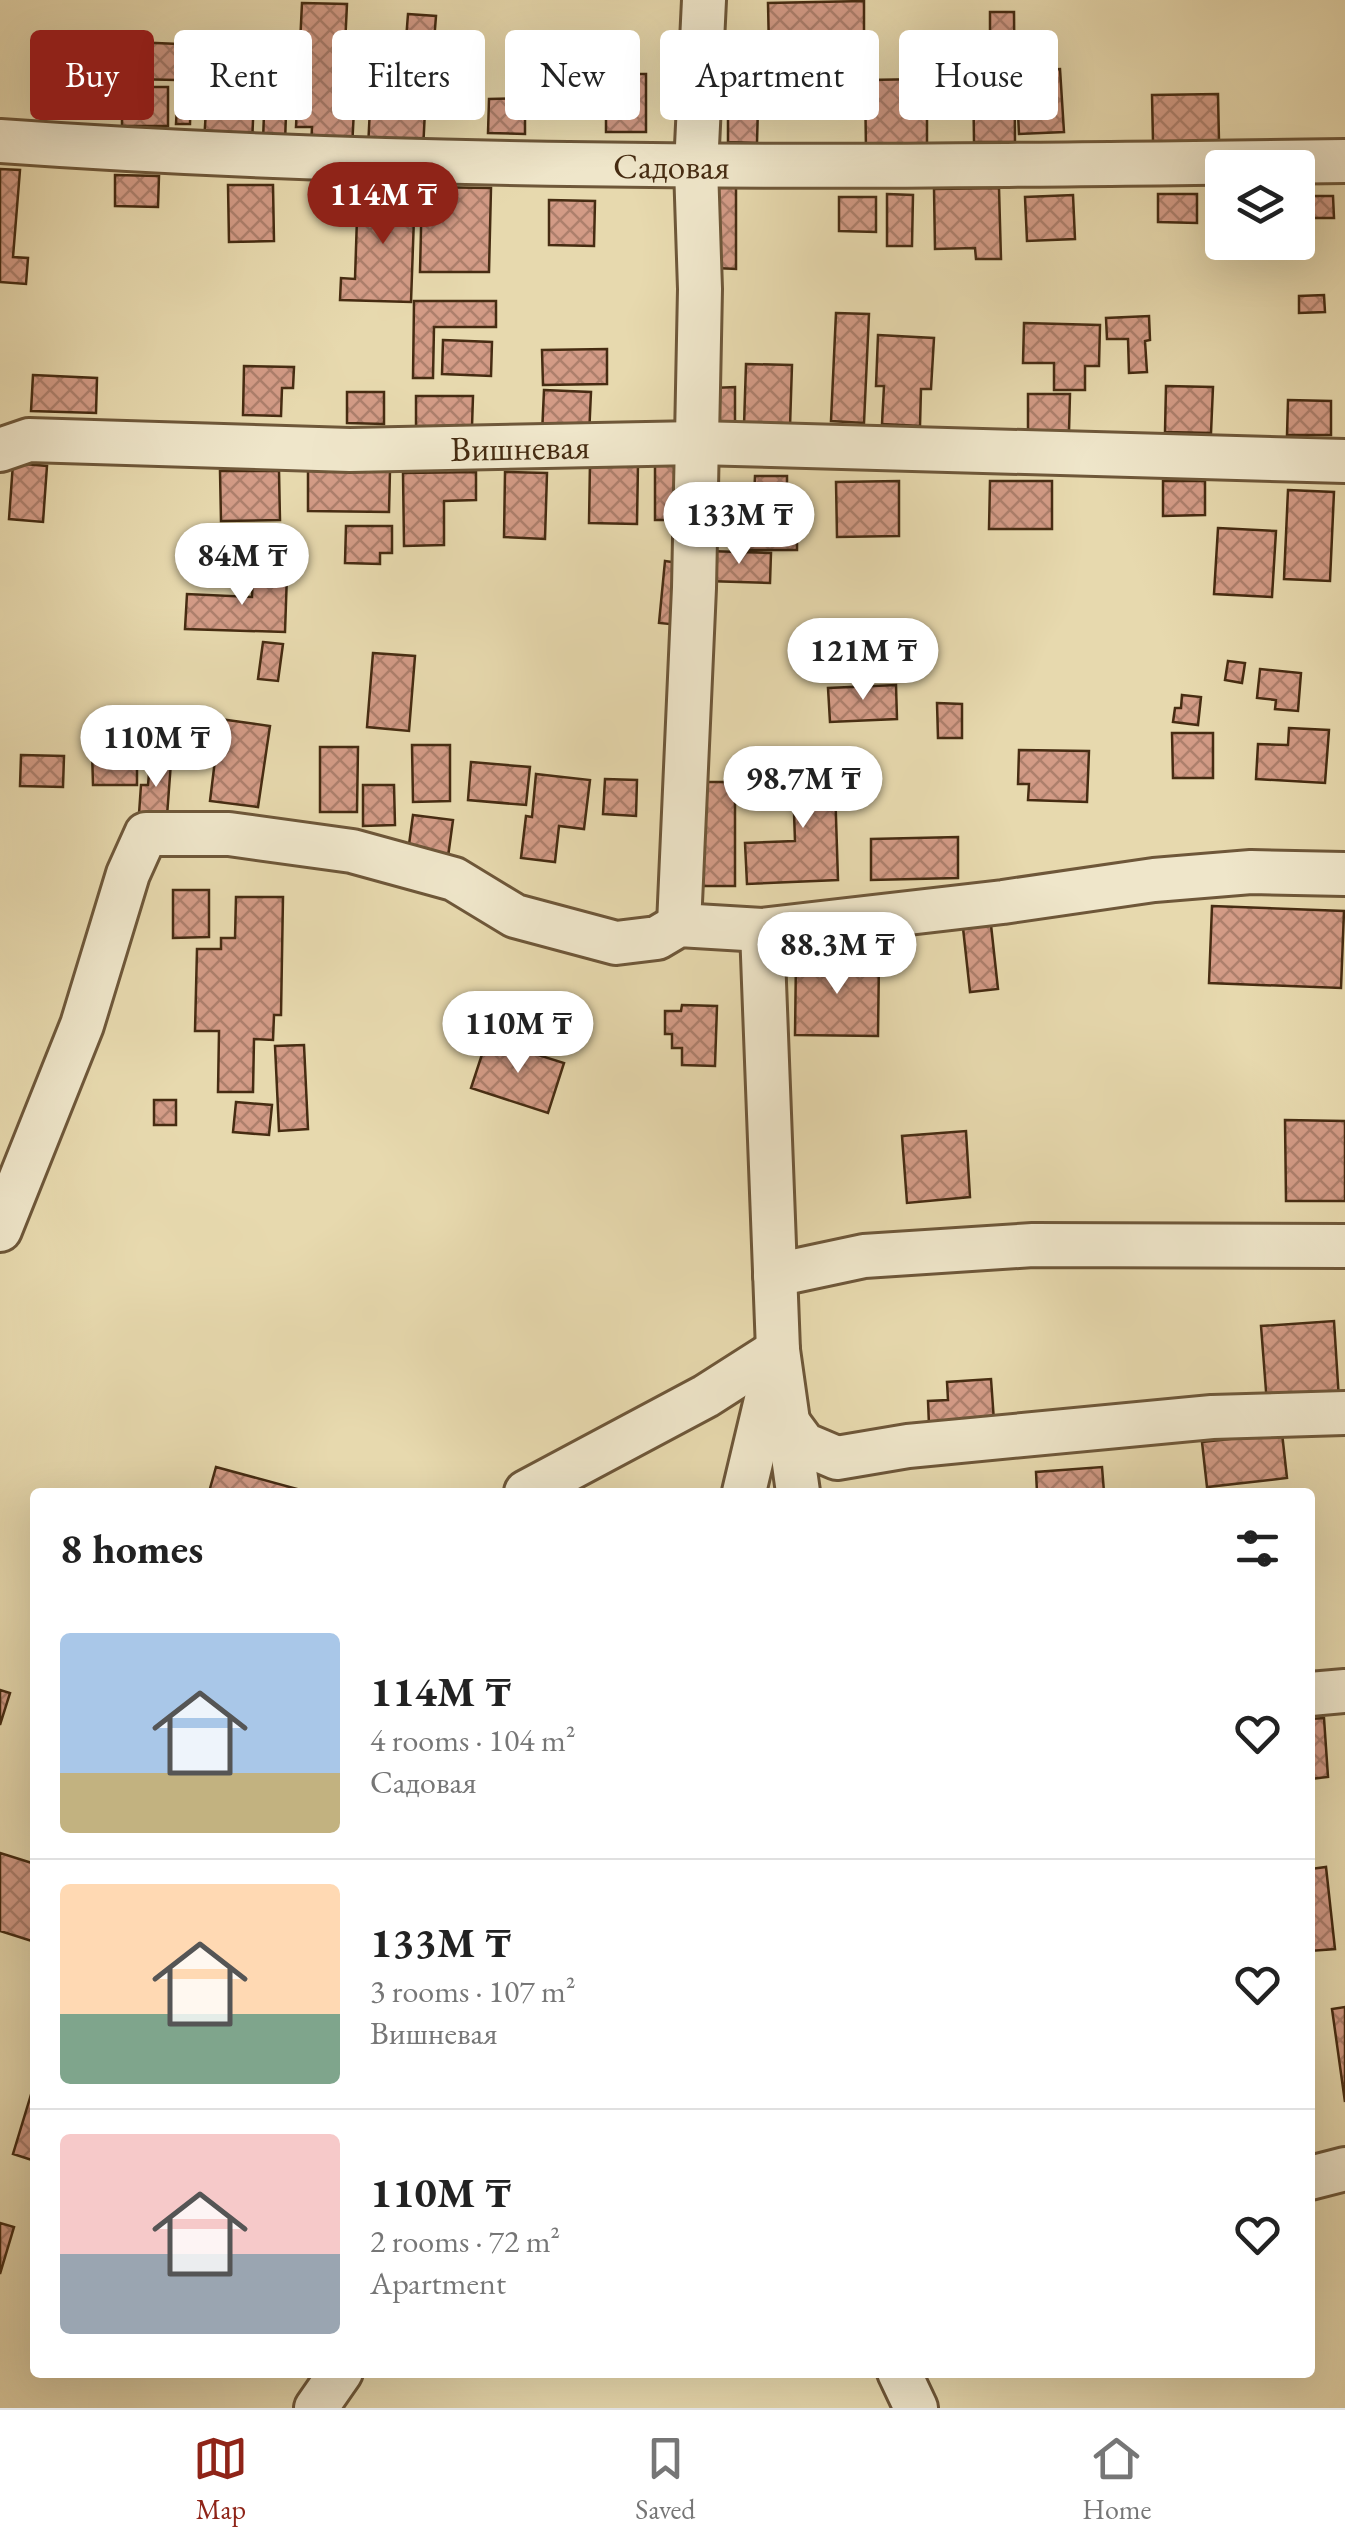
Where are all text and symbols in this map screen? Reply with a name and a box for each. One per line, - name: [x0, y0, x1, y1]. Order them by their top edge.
- chip: Buy: [30, 30, 154, 120]
- chip: Rent: [174, 30, 312, 120]
- chip: Filters: [332, 30, 485, 120]
- chip: New: [505, 30, 640, 120]
- chip: Apartment: [660, 30, 879, 120]
- chip: House: [899, 30, 1058, 120]
- street label: Садовая: [613, 142, 730, 188]
- map controls: [1205, 150, 1315, 260]
- button: layers: [1205, 150, 1315, 260]
- pin: 114M ₸: [302, 162, 464, 247]
- text: 114M ₸: [329, 173, 437, 215]
- street label: Вишневая: [450, 423, 590, 470]
- pin: 133M ₸: [658, 482, 820, 567]
- text: 133M ₸: [685, 493, 793, 535]
- pin: 84M ₸: [172, 523, 312, 608]
- text: 84M ₸: [197, 534, 287, 576]
- pin: 121M ₸: [782, 618, 944, 703]
- text: 121M ₸: [809, 629, 917, 671]
- pin: 110M ₸: [75, 705, 237, 790]
- text: 110M ₸: [102, 716, 210, 758]
- pin: 98.7M ₸: [711, 746, 895, 831]
- text: 98.7M ₸: [745, 757, 861, 799]
- pin: 88.3M ₸: [745, 912, 929, 997]
- text: 88.3M ₸: [779, 923, 895, 965]
- pin: 110M ₸: [437, 991, 599, 1076]
- text: 110M ₸: [464, 1002, 572, 1044]
- text: 8 homes: [60, 1521, 203, 1576]
- icon: filters: [1230, 1521, 1285, 1576]
- text: 114M ₸: [370, 1664, 511, 1719]
- icon: home: [140, 1673, 260, 1793]
- icon: heart: [1230, 1706, 1285, 1761]
- text: 4 rooms · 104 m²: [370, 1719, 576, 1761]
- text: Садовая: [370, 1761, 477, 1803]
- text: 133M ₸: [370, 1915, 511, 1970]
- icon: home: [140, 1924, 260, 2044]
- icon: heart: [1230, 1957, 1285, 2012]
- text: 3 rooms · 107 m²: [370, 1970, 576, 2012]
- text: Вишневая: [370, 2012, 498, 2054]
- text: 110M ₸: [370, 2165, 511, 2220]
- icon: home: [140, 2174, 260, 2294]
- icon: heart: [1230, 2207, 1285, 2262]
- text: 2 rooms · 72 m²: [370, 2220, 560, 2262]
- text: Apartment: [370, 2262, 506, 2304]
- tab: Map: [193, 2431, 248, 2527]
- tab: Saved: [635, 2431, 695, 2527]
- tab: Home: [1082, 2431, 1152, 2527]

